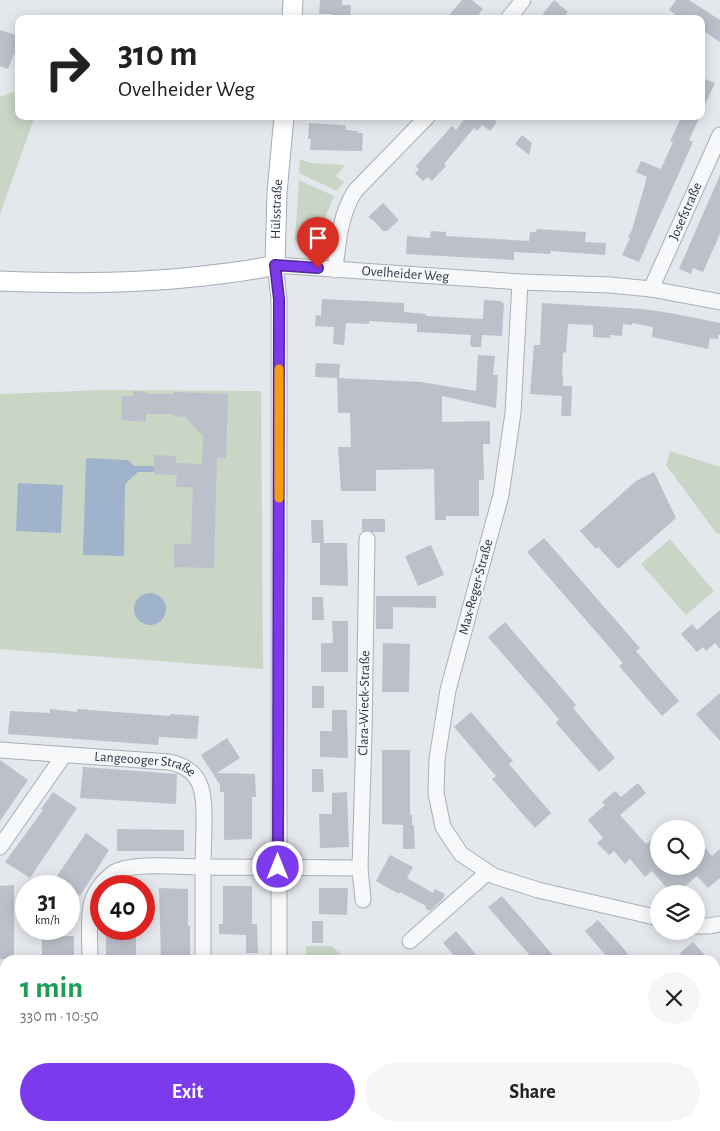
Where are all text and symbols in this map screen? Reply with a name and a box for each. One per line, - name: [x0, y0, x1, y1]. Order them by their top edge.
- icon: right: [35, 35, 100, 100]
- text: 310 m: [118, 37, 197, 72]
- text: Ovelheider Weg: [118, 78, 255, 100]
- street label: Hülsstraße: [269, 179, 285, 239]
- street label: Josefstraße: [667, 180, 705, 242]
- pin: [297, 217, 339, 268]
- icon: arrive: [304, 224, 332, 252]
- street label: Ovelheider Weg: [361, 264, 450, 284]
- street label: Max-Reger-Straße: [457, 538, 495, 636]
- street label: Clara-Wieck-Straße: [356, 650, 372, 756]
- street label: Langeooger Straße: [94, 750, 198, 780]
- map controls: [650, 820, 705, 940]
- button: search: [650, 820, 705, 875]
- position arrow: [251, 840, 303, 892]
- speed limit sign: 40: [90, 875, 155, 940]
- button: layers: [650, 885, 705, 940]
- text: 31: [38, 889, 57, 914]
- text: km/h: [35, 914, 60, 926]
- button: close: [648, 972, 700, 1024]
- text: 1 min: [20, 973, 83, 1003]
- text: 330 m · 10:50: [20, 1008, 99, 1024]
- button: Exit: [20, 1063, 355, 1121]
- button: Share: [365, 1063, 700, 1121]

